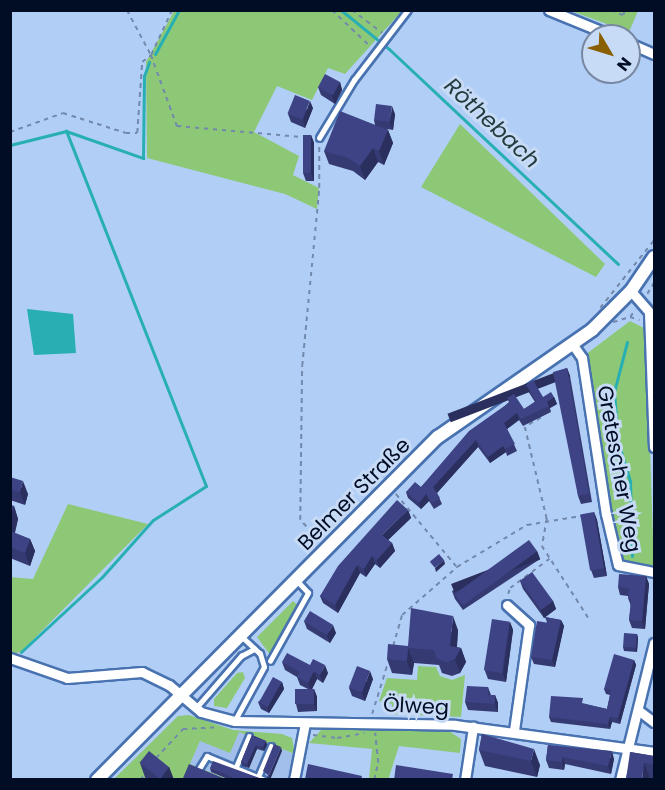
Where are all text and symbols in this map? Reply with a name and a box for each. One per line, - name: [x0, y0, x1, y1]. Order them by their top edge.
- north arrow: [581, 24, 641, 84]
- text: N: [611, 52, 637, 76]
- water label: Röthebach: [439, 72, 545, 174]
- street label: Gretescher Weg: [592, 384, 646, 554]
- street label: Belmer Straße: [293, 433, 415, 555]
- street label: Ölweg: [382, 692, 450, 720]

